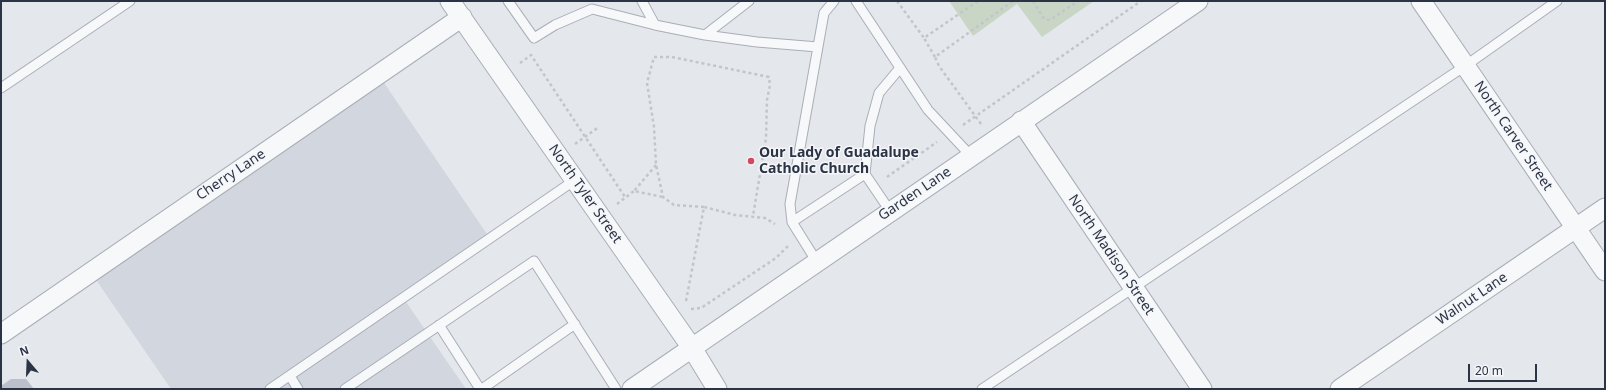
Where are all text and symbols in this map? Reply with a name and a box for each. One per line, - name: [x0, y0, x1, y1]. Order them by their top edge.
- street label: North Carver Street: [1470, 78, 1556, 194]
- street label: North Tyler Street: [545, 141, 625, 247]
- place label: Our Lady of Guadalupe Catholic Church: [759, 145, 919, 178]
- street label: Cherry Lane: [193, 146, 269, 204]
- marker: Our Lady of Guadalupe Catholic Church: [746, 156, 756, 166]
- street label: Garden Lane: [875, 164, 955, 224]
- street label: North Madison Street: [1064, 192, 1158, 318]
- street label: Walnut Lane: [1433, 269, 1511, 329]
- north arrow: [8, 342, 48, 382]
- text: N: [17, 342, 31, 359]
- scale bar: [1470, 356, 1539, 382]
- text: 20 m: [1475, 362, 1503, 379]

